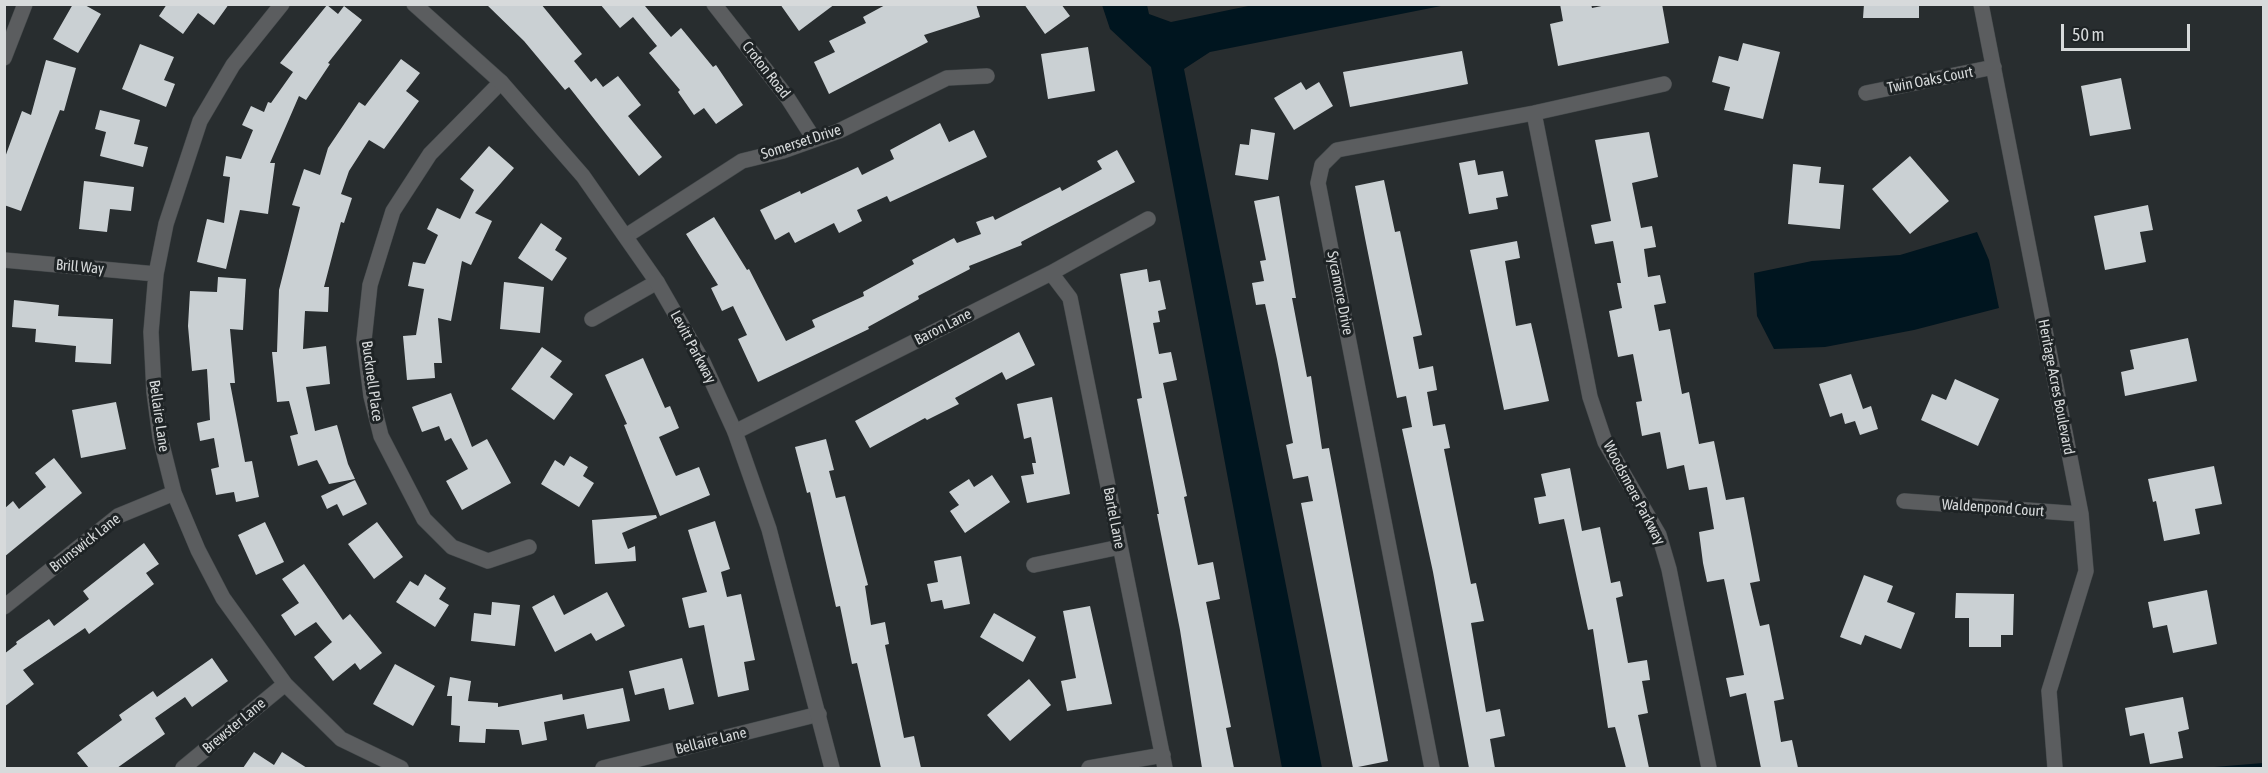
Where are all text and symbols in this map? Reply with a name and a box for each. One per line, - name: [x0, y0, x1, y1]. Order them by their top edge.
- scale bar: [2064, 12, 2193, 50]
- text: 50 m: [2072, 24, 2104, 45]
- street label: Croton Road: [738, 38, 794, 102]
- street label: Twin Oaks Court: [1886, 63, 1974, 97]
- street label: Somerset Drive: [759, 121, 843, 163]
- street label: Sycamore Drive: [1323, 250, 1357, 336]
- street label: Brill Way: [55, 256, 105, 278]
- street label: Baron Lane: [911, 305, 975, 349]
- street label: Levitt Parkway: [666, 308, 720, 386]
- street label: Heritage Acres Boulevard: [2034, 318, 2078, 456]
- street label: Bucknell Place: [357, 340, 387, 422]
- street label: Bellaire Lane: [145, 379, 173, 453]
- street label: Woodsmere Parkway: [1599, 438, 1669, 548]
- street label: Bartel Lane: [1099, 486, 1129, 550]
- street label: Waldenpond Court: [1941, 495, 2045, 521]
- street label: Brunswick Lane: [46, 510, 124, 576]
- street label: Brewster Lane: [199, 694, 269, 758]
- street label: Bellaire Lane: [674, 724, 748, 758]

